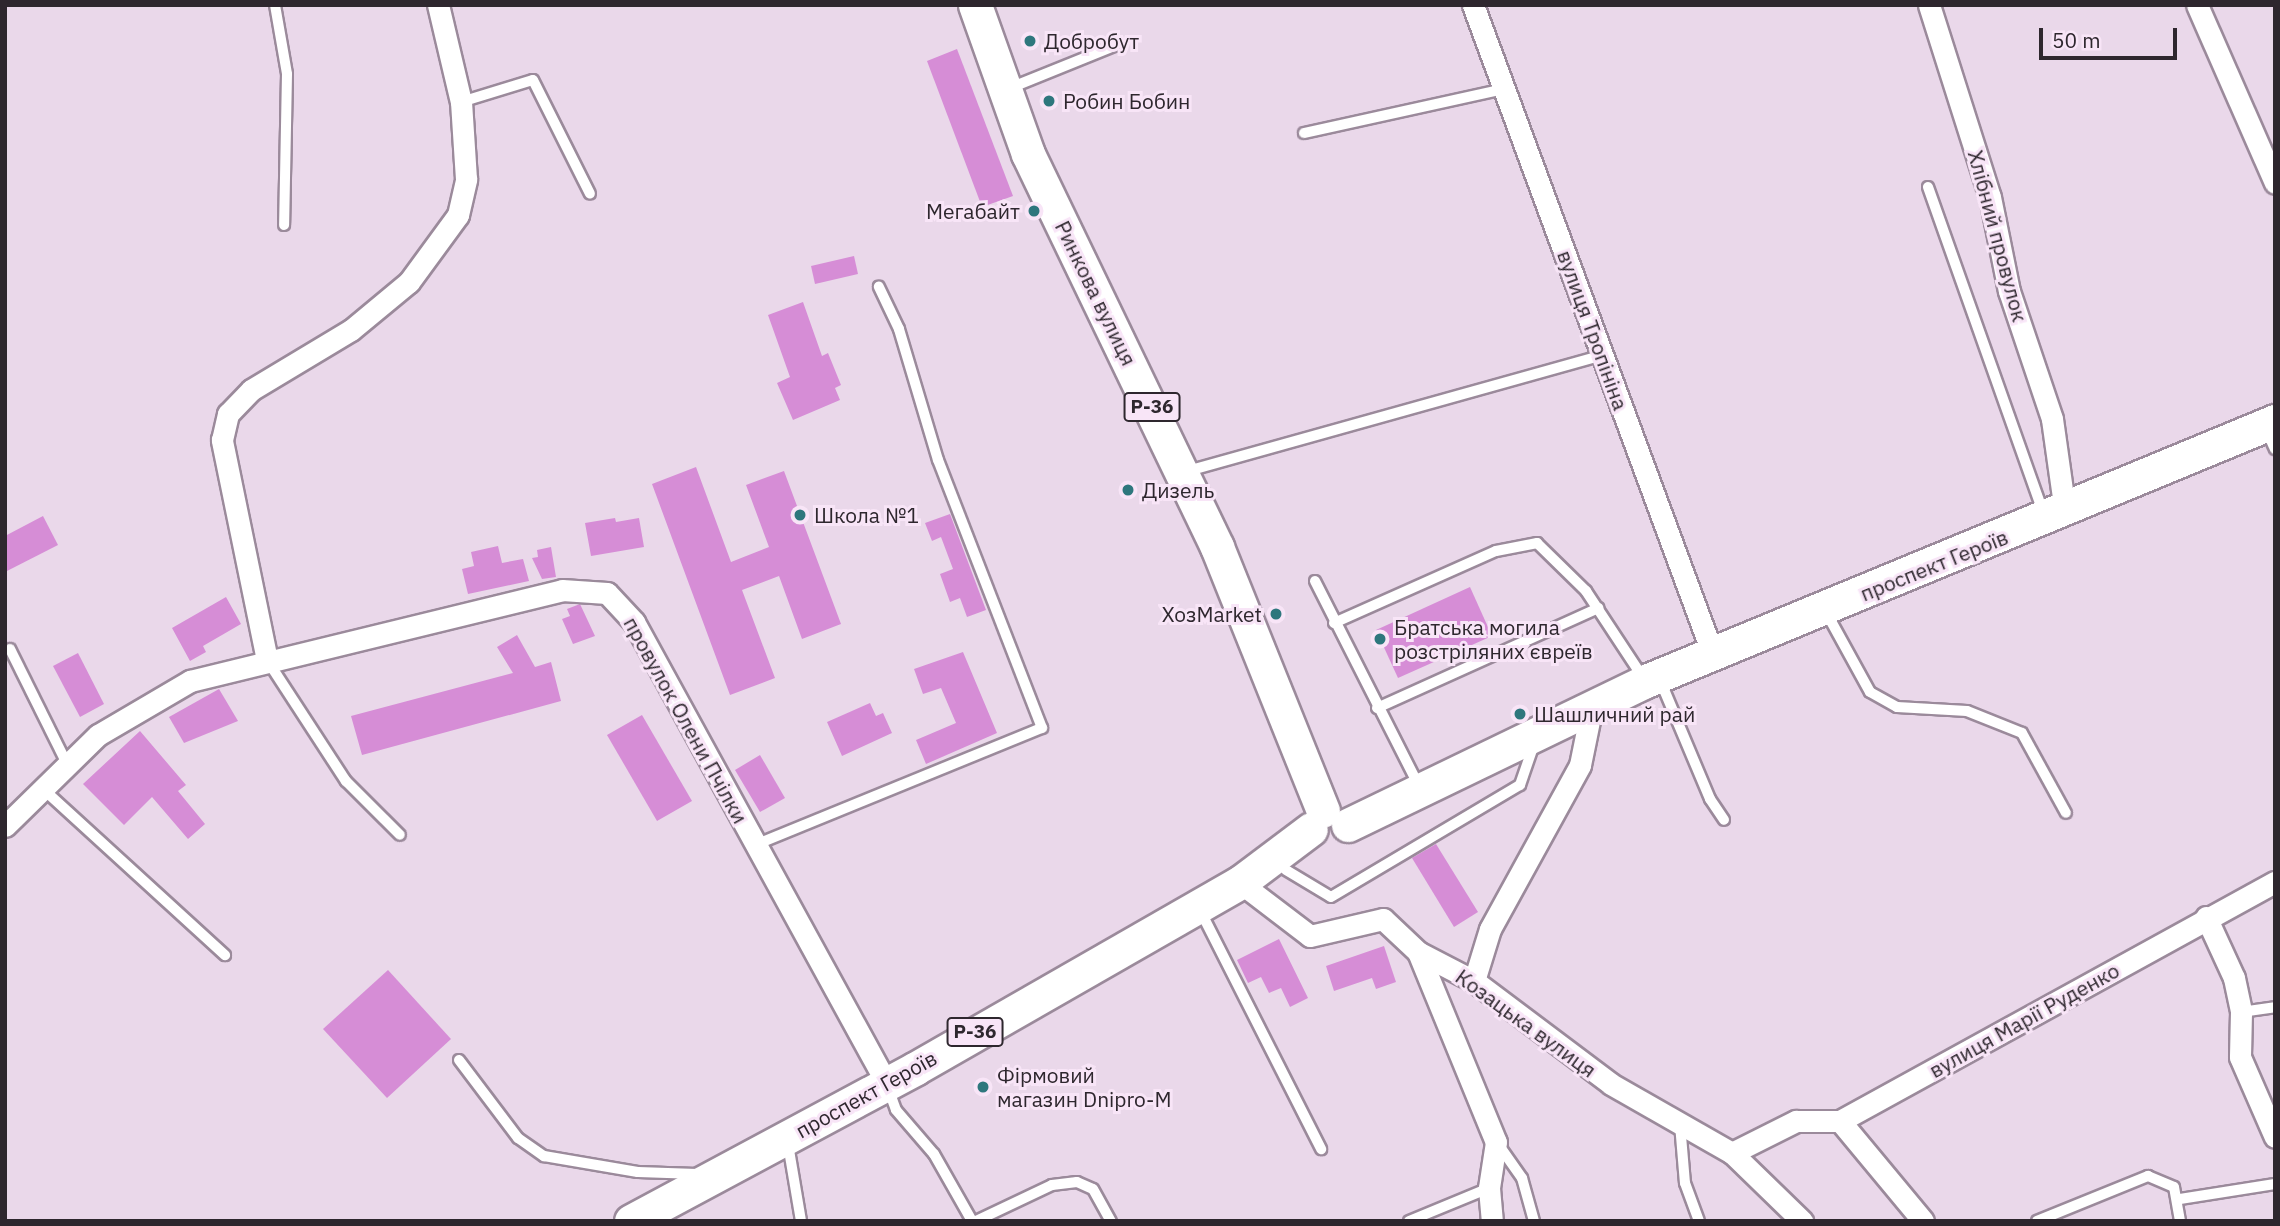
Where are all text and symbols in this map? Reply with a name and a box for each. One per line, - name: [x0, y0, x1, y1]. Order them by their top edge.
- scale bar: [2042, 14, 2180, 58]
- text: 50 m: [2052, 26, 2101, 54]
- place label: Добробут: [1044, 28, 1139, 54]
- marker: Добробут: [1022, 33, 1038, 49]
- place label: Робин Бобин: [1063, 88, 1190, 114]
- marker: Робин Бобин: [1041, 93, 1057, 109]
- street label: Хлібний провулок: [1963, 147, 2033, 325]
- place label: Мегабайт: [926, 198, 1020, 224]
- marker: Мегабайт: [1026, 203, 1042, 219]
- street label: Ринкова вулиця: [1050, 217, 1142, 369]
- street label: вулиця Тропініна: [1552, 247, 1634, 413]
- road number: Р-36: [1122, 392, 1182, 422]
- place label: Дизель: [1142, 477, 1214, 503]
- marker: Дизель: [1120, 482, 1136, 498]
- place label: Школа №1: [814, 502, 919, 528]
- marker: Школа №1: [792, 507, 808, 523]
- street label: проспект Героїв: [1856, 524, 2012, 606]
- place label: ХозMarket: [1162, 601, 1262, 627]
- marker: ХозMarket: [1268, 606, 1284, 622]
- street label: провулок Олени Пчілки: [619, 612, 753, 828]
- place label: Братська могила розстріляних євреїв: [1394, 614, 1593, 664]
- marker: Братська могила розстріляних євреїв: [1372, 631, 1388, 647]
- place label: Шашличний рай: [1534, 701, 1695, 727]
- marker: Шашличний рай: [1512, 706, 1528, 722]
- street label: вулиця Марії Руденко: [1925, 957, 2123, 1083]
- street label: Козацька вулиця: [1451, 964, 1601, 1082]
- road number: Р-36: [945, 1016, 1005, 1048]
- street label: проспект Героїв: [791, 1045, 941, 1143]
- place label: Фірмовий магазин Dnipro-M: [997, 1062, 1171, 1112]
- marker: Фірмовий магазин Dnipro-M: [975, 1079, 991, 1095]

